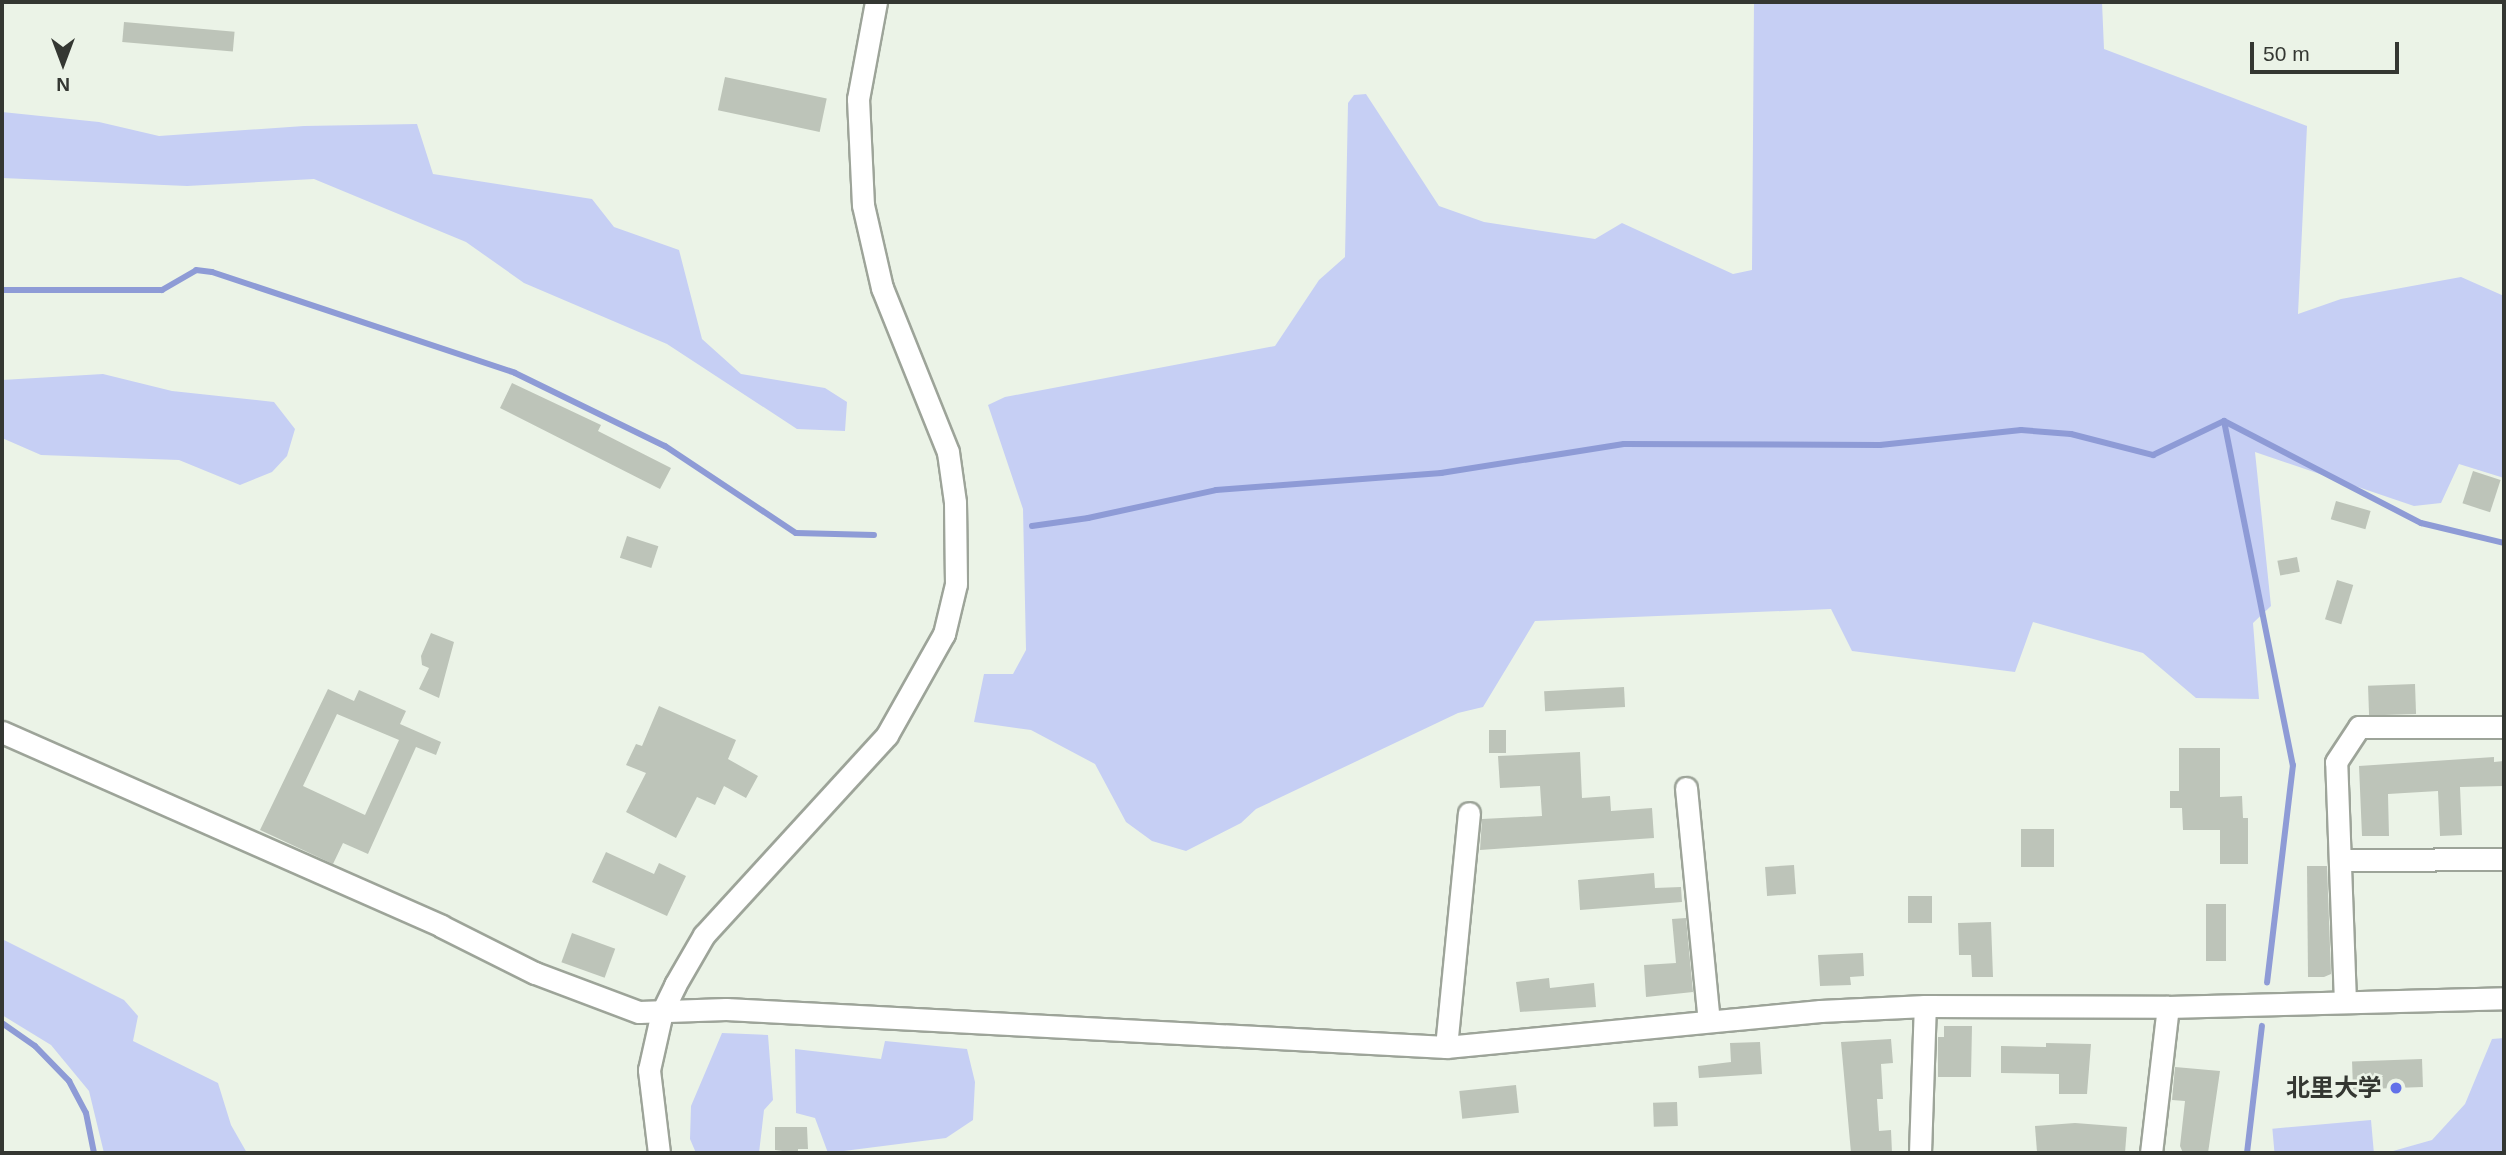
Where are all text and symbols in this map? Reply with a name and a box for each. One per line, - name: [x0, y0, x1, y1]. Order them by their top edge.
- north arrow: [28, 28, 98, 98]
- scale bar: [2254, 28, 2403, 72]
- text: 50 m: [2263, 42, 2310, 65]
- text: N: [56, 74, 70, 95]
- place label: 北里大学: [2286, 1074, 2382, 1102]
- marker: 北里大学: [2388, 1080, 2404, 1096]

